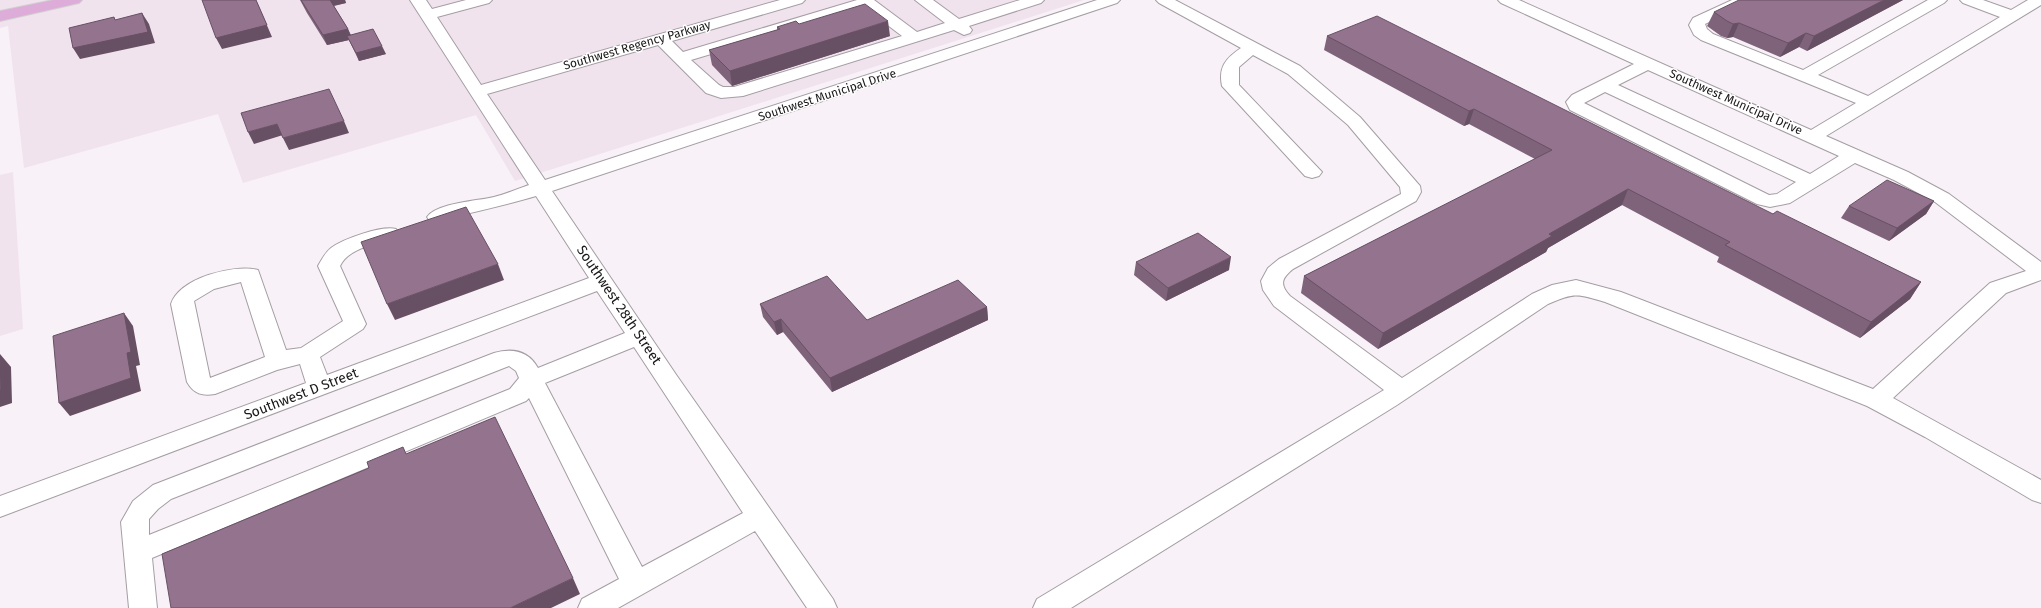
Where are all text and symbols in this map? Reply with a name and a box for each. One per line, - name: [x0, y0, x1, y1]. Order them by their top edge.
- street label: Southwest Regency Parkway: [562, 17, 712, 73]
- street label: Southwest Municipal Drive: [756, 66, 898, 124]
- street label: Southwest Municipal Drive: [1667, 66, 1805, 138]
- street label: Southwest 28th Street: [573, 242, 666, 368]
- street label: Southwest D Street: [242, 364, 361, 424]

